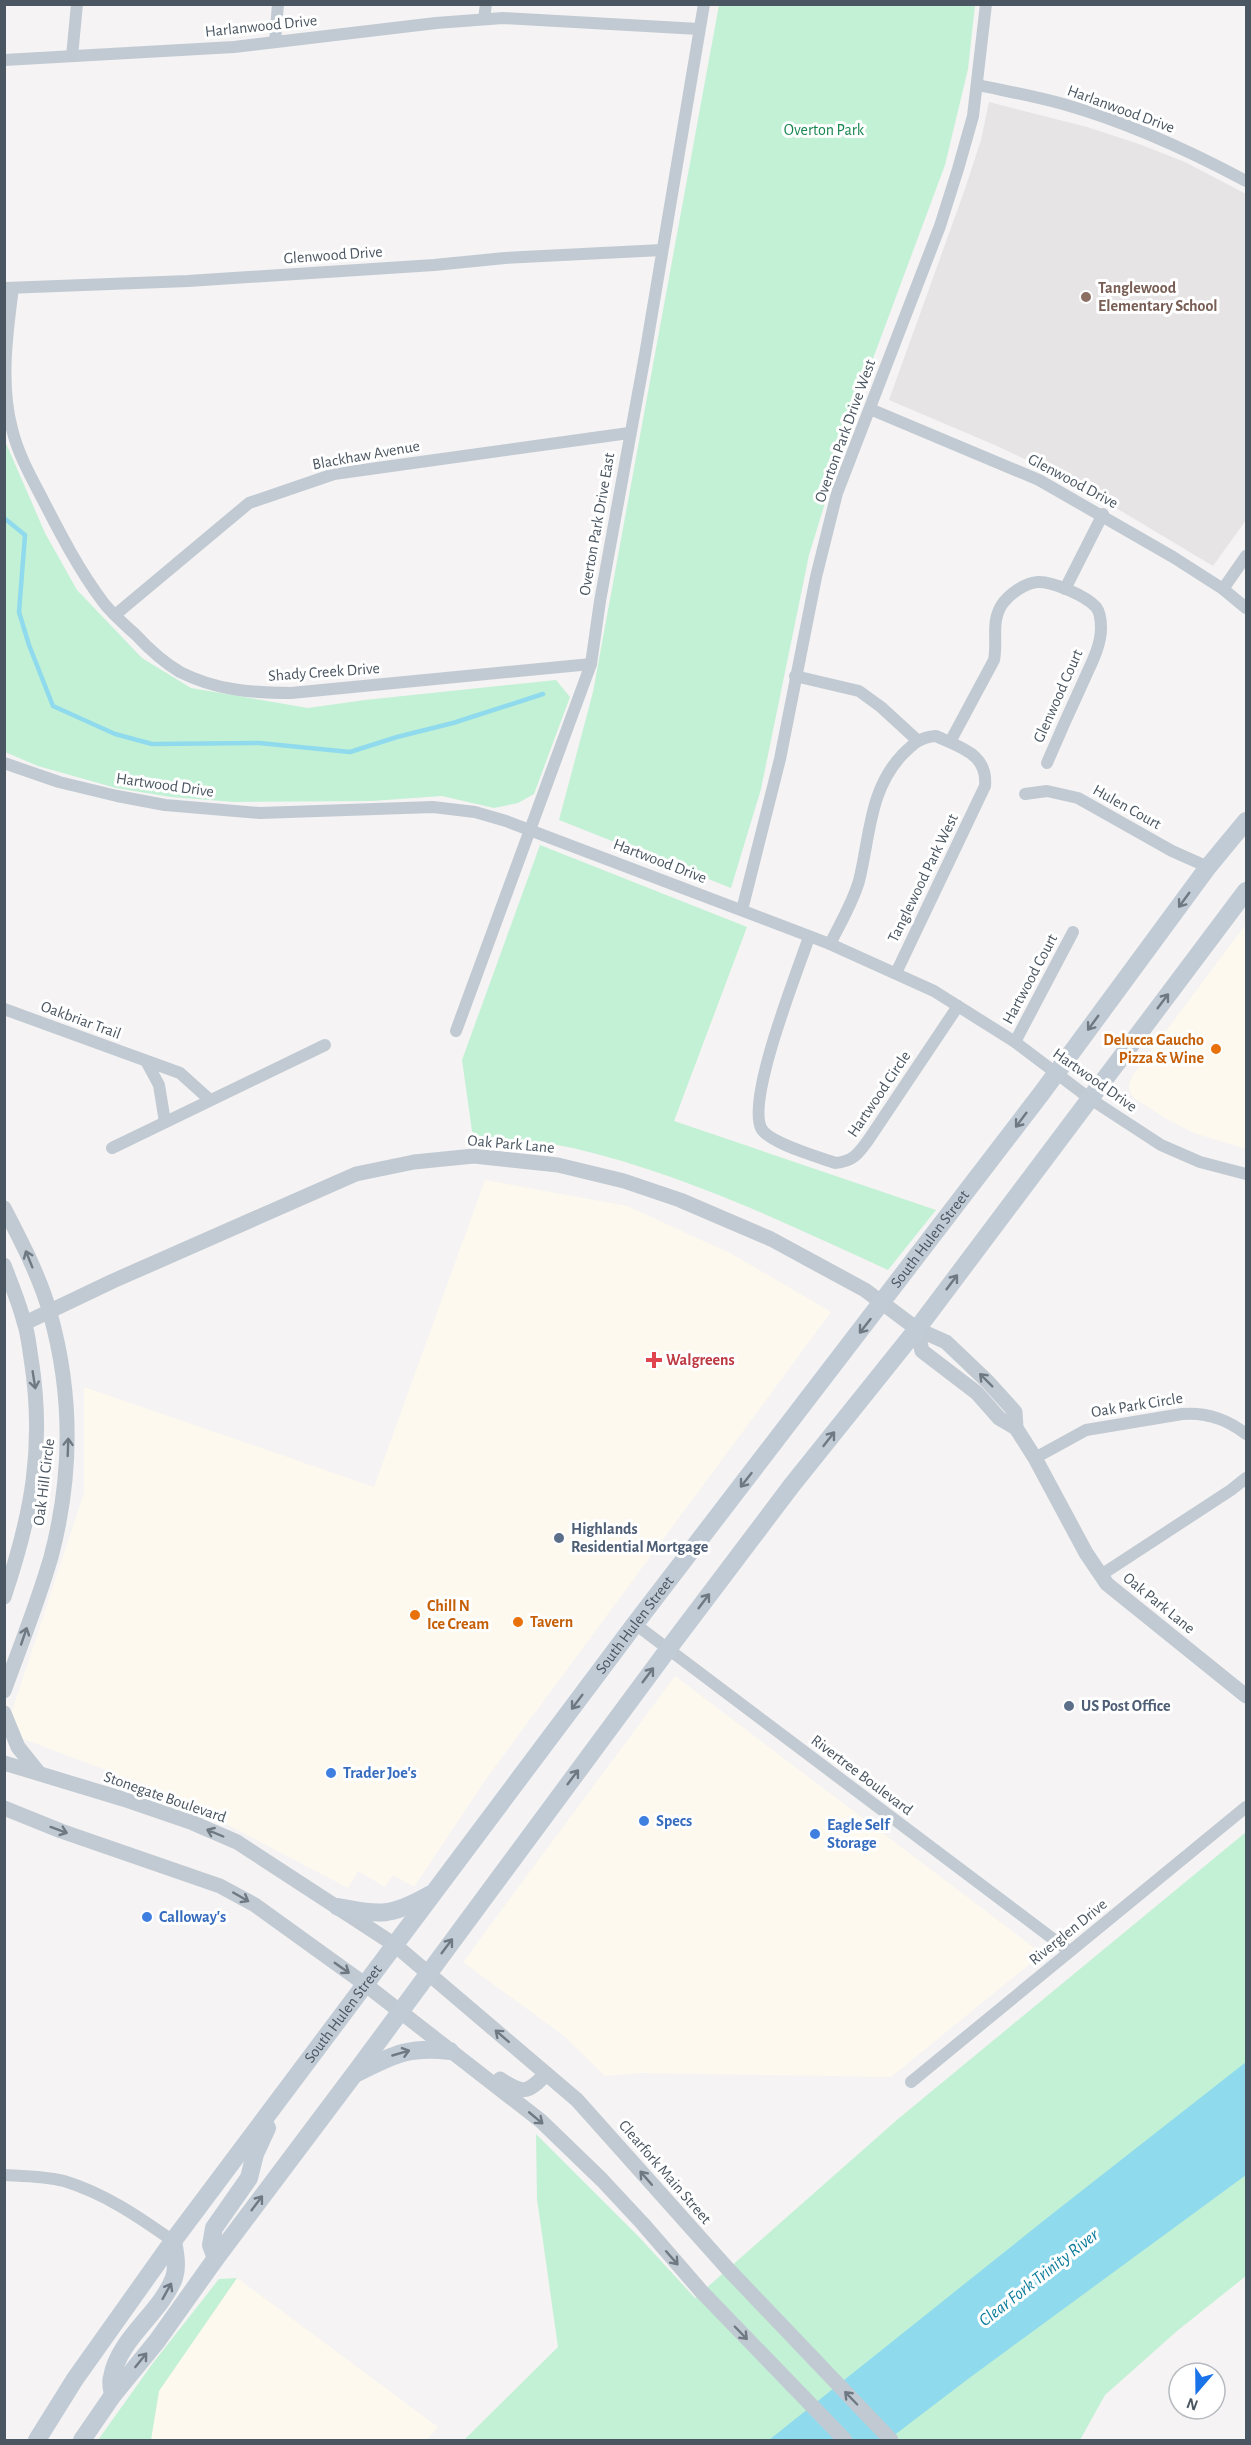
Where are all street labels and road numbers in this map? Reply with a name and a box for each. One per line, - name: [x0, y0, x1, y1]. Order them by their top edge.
- street label: Harlanwood Drive: [204, 12, 318, 40]
- street label: Harlanwood Drive: [1065, 82, 1177, 136]
- street label: Glenwood Drive: [283, 244, 383, 266]
- street label: Overton Park Drive West: [812, 357, 878, 505]
- street label: Blackhaw Avenue: [311, 438, 421, 472]
- street label: Overton Park Drive East: [577, 451, 617, 597]
- street label: Glenwood Drive: [1025, 451, 1121, 511]
- street label: Glenwood Court: [1030, 647, 1086, 745]
- street label: Shady Creek Drive: [268, 660, 380, 685]
- street label: Hartwood Drive: [115, 770, 215, 800]
- street label: Hulen Court: [1090, 782, 1164, 832]
- street label: Tanglewood Park West: [885, 811, 961, 945]
- street label: Hartwood Drive: [611, 836, 709, 886]
- street label: Hartwood Court: [1000, 931, 1060, 1027]
- street label: Oakbriar Trail: [39, 998, 123, 1042]
- street label: Hartwood Drive: [1050, 1045, 1140, 1115]
- street label: Hartwood Circle: [844, 1048, 914, 1140]
- street label: Oak Park Lane: [467, 1132, 555, 1156]
- street label: South Hulen Street: [888, 1187, 972, 1291]
- street label: Oak Park Circle: [1090, 1390, 1184, 1420]
- street label: Oak Hill Circle: [31, 1438, 57, 1526]
- street label: Oak Park Lane: [1120, 1569, 1198, 1637]
- street label: South Hulen Street: [593, 1573, 677, 1677]
- street label: Rivertree Boulevard: [808, 1732, 916, 1818]
- street label: Stonegate Boulevard: [102, 1769, 228, 1825]
- street label: Riverglen Drive: [1026, 1896, 1110, 1968]
- street label: South Hulen Street: [301, 1962, 385, 2066]
- street label: Clearfork Main Street: [616, 2117, 714, 2227]

